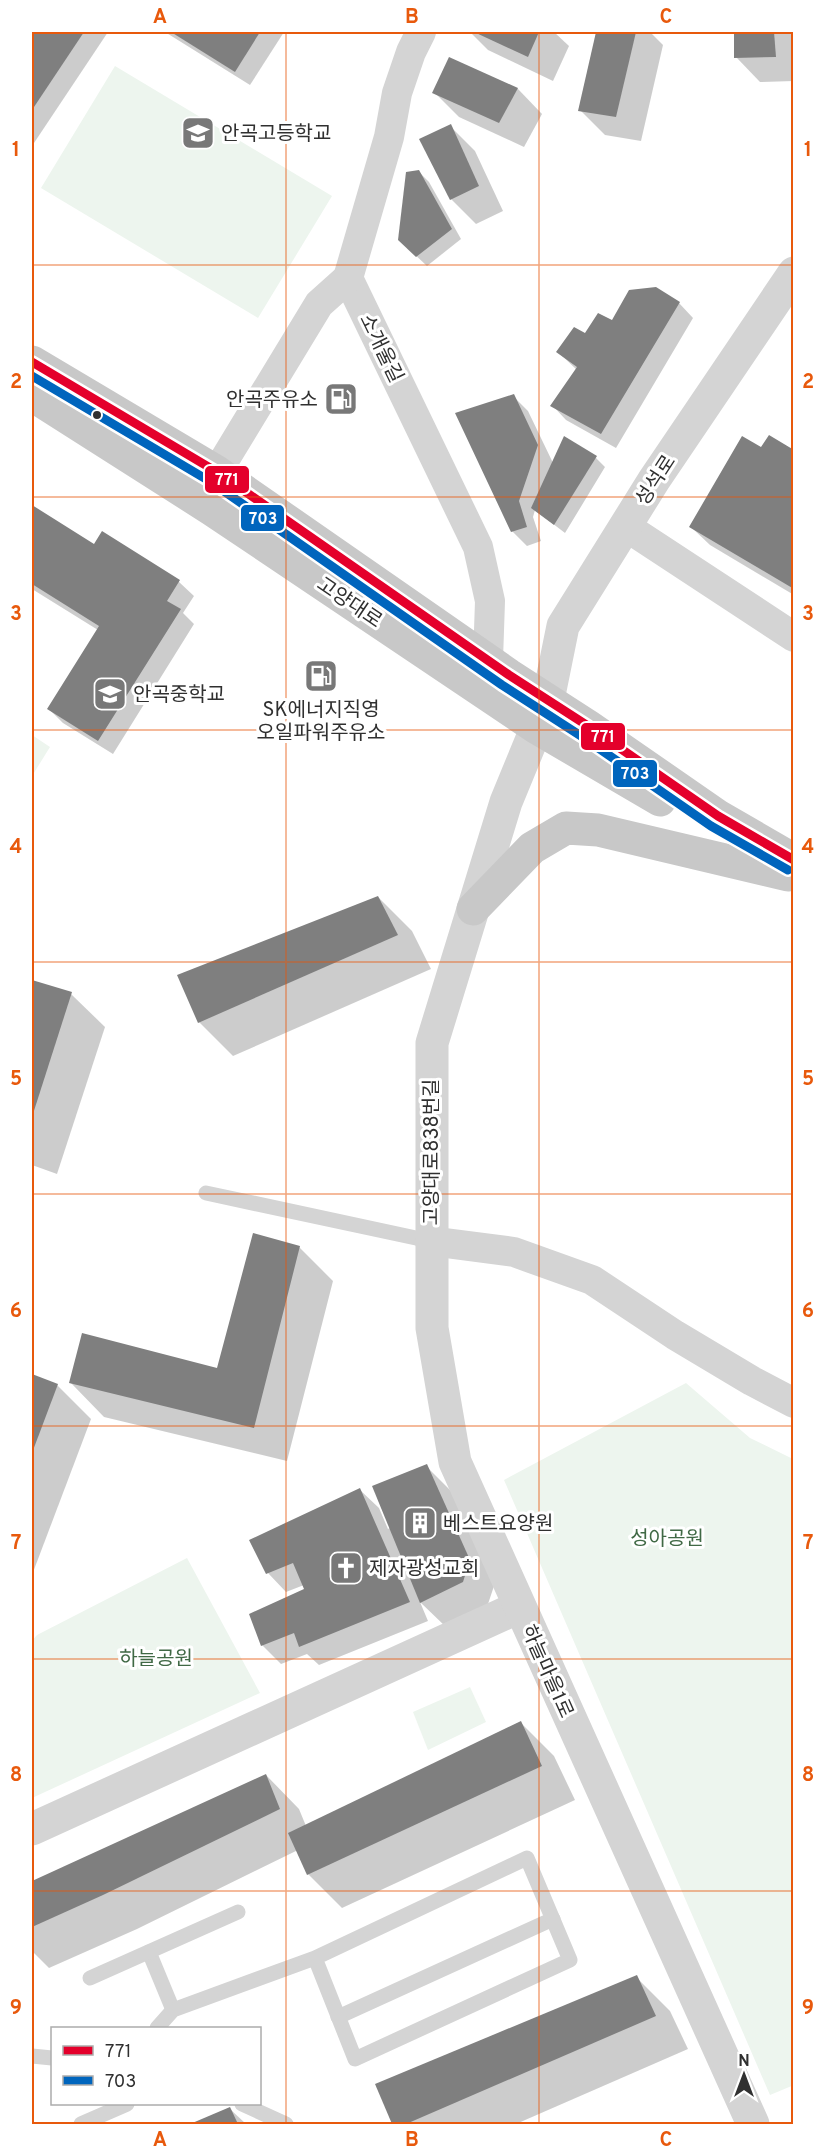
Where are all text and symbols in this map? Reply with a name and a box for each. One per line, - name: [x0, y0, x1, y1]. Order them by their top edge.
- text: A: [153, 5, 167, 31]
- text: B: [405, 5, 419, 31]
- text: C: [660, 5, 672, 31]
- school or university icon: 안곡고등학교: [180, 115, 216, 151]
- place label: 안곡고등학교: [221, 122, 331, 148]
- text: 1: [12, 138, 20, 164]
- text: 1: [804, 138, 812, 164]
- street label: 소개울길: [352, 310, 408, 388]
- text: 2: [10, 370, 22, 396]
- text: 2: [802, 370, 814, 396]
- fuel station icon: 안곡주유소: [323, 381, 359, 417]
- place label: 안곡주유소: [226, 388, 318, 414]
- unlabelled marker: [91, 409, 103, 421]
- street label: 성석로: [631, 451, 683, 511]
- line badge: 771: [204, 465, 250, 494]
- text: 771: [215, 471, 239, 491]
- line badge: 703: [240, 504, 285, 532]
- text: 703: [249, 510, 277, 530]
- street label: 고양대로: [311, 572, 387, 635]
- text: 3: [10, 602, 22, 628]
- text: 3: [802, 602, 814, 628]
- fuel station icon: SK에너지직영 오일파워주유소: [303, 658, 339, 694]
- school or university icon: 안곡중학교: [92, 676, 128, 712]
- place label: 안곡중학교: [133, 683, 225, 709]
- place label: SK에너지직영 오일파워주유소: [257, 698, 385, 747]
- line badge: 771: [580, 722, 626, 751]
- text: 771: [591, 728, 615, 748]
- line badge: 703: [612, 759, 658, 788]
- text: 703: [621, 765, 649, 785]
- text: 4: [10, 835, 22, 861]
- text: 4: [802, 835, 814, 861]
- text: 5: [10, 1067, 22, 1093]
- text: 5: [802, 1067, 814, 1093]
- street label: 고양대로838번길: [420, 1079, 446, 1225]
- text: 6: [10, 1299, 22, 1325]
- text: 6: [802, 1299, 814, 1325]
- building icon: 베스트요양원: [402, 1505, 438, 1541]
- place label: 베스트요양원: [443, 1512, 553, 1538]
- park label: 성아공원: [630, 1527, 704, 1553]
- text: 7: [11, 1531, 21, 1557]
- text: 7: [803, 1531, 813, 1557]
- church icon: 제자광성교회: [328, 1550, 364, 1586]
- place label: 제자광성교회: [369, 1557, 479, 1583]
- street label: 하늘마을1로: [514, 1621, 578, 1723]
- park label: 하늘공원: [119, 1647, 193, 1673]
- text: 8: [10, 1763, 22, 1789]
- text: 8: [802, 1763, 814, 1789]
- text: 9: [10, 1996, 22, 2022]
- text: 9: [802, 1996, 814, 2022]
- legend: [51, 2027, 261, 2105]
- text: 771: [105, 2041, 131, 2064]
- north arrow: [714, 2045, 774, 2105]
- text: N: [738, 2052, 750, 2072]
- text: 703: [105, 2071, 136, 2094]
- text: A: [153, 2128, 167, 2154]
- text: B: [405, 2128, 419, 2154]
- text: C: [660, 2128, 672, 2154]

